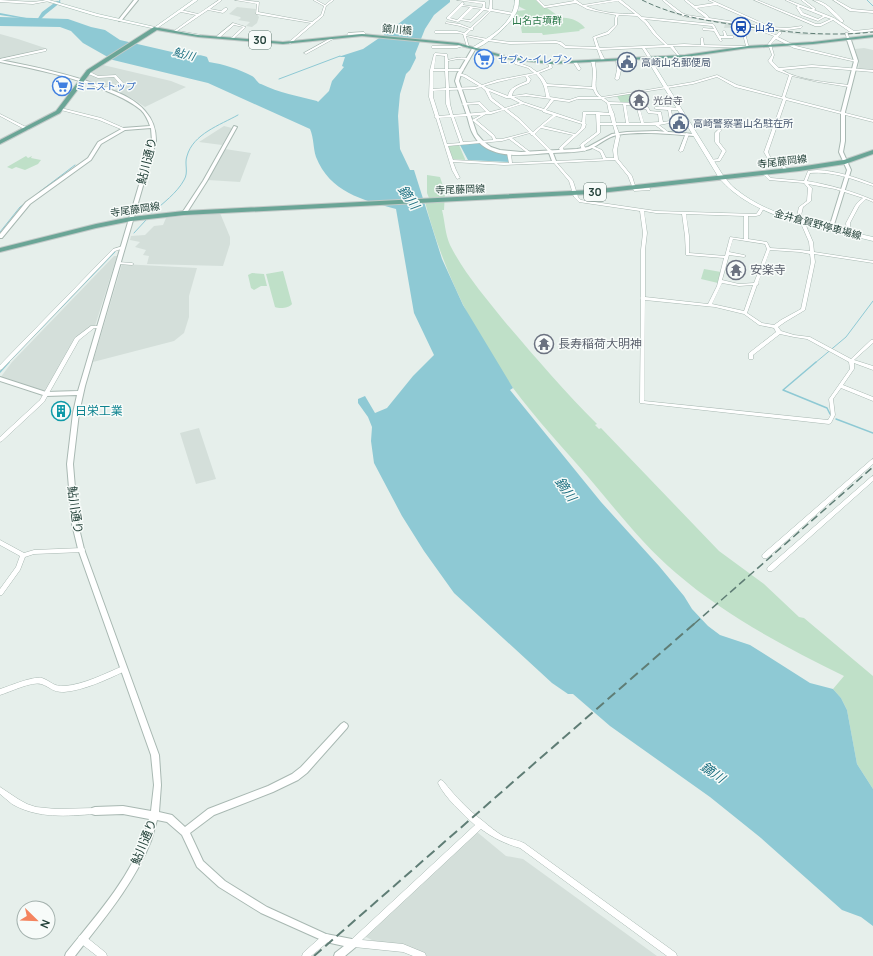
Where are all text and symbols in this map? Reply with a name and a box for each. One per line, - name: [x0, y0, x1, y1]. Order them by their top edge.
- park label: 山名古墳群: [512, 13, 562, 27]
- station icon: 山名: [730, 16, 752, 38]
- place label: 山名: [755, 20, 775, 34]
- street label: 鏑川橋: [381, 21, 413, 37]
- road number: 30: [249, 31, 271, 49]
- water label: 鮎川: [172, 43, 198, 64]
- supermarket icon: セブン-イレブン: [473, 48, 495, 70]
- public building icon: 高崎山名郵便局: [616, 51, 638, 73]
- place label: セブン-イレブン: [498, 52, 572, 66]
- place label: 高崎山名郵便局: [641, 55, 711, 69]
- supermarket icon: ミニストップ: [51, 75, 73, 97]
- place label: ミニストップ: [76, 79, 136, 93]
- temple icon: 光台寺: [628, 89, 650, 111]
- place label: 光台寺: [653, 93, 683, 107]
- public building icon: 高崎警察署山名駐在所: [668, 112, 690, 134]
- place label: 高崎警察署山名駐在所: [693, 116, 793, 130]
- street label: 鮎川通り: [132, 136, 161, 186]
- street label: 寺尾藤岡線: [756, 151, 808, 171]
- water label: 鏑川: [394, 181, 425, 214]
- street label: 寺尾藤岡線: [435, 181, 485, 197]
- road number: 30: [584, 183, 606, 201]
- street label: 寺尾藤岡線: [109, 199, 161, 219]
- street label: 金井倉賀野停車場線: [773, 206, 863, 242]
- temple icon: 安楽寺: [725, 259, 747, 281]
- place label: 安楽寺: [750, 261, 786, 278]
- temple icon: 長寿稲荷大明神: [533, 333, 555, 355]
- place label: 長寿稲荷大明神: [558, 335, 642, 352]
- building icon: 日栄工業: [50, 400, 72, 422]
- place label: 日栄工業: [75, 402, 123, 419]
- water label: 鏑川: [551, 473, 582, 506]
- street label: 鮎川通り: [64, 485, 87, 535]
- water label: 鏑川: [697, 757, 730, 788]
- street label: 鮎川通り: [127, 816, 160, 867]
- north arrow: [16, 900, 56, 940]
- text: N: [37, 918, 54, 931]

